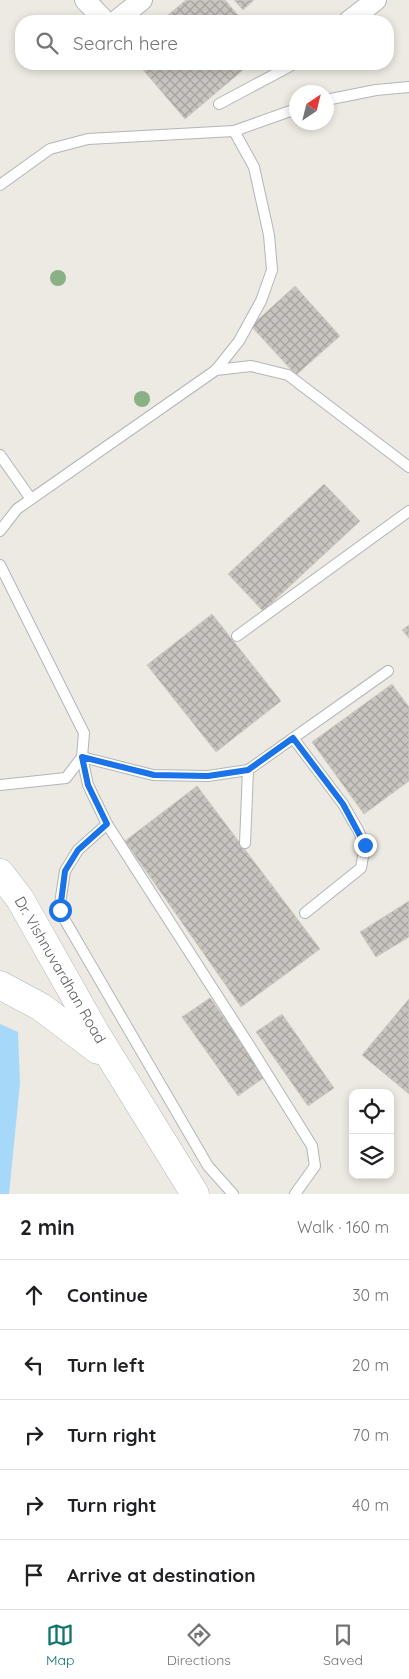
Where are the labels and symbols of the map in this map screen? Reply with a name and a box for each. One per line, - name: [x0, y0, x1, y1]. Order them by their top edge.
- north arrow: [289, 85, 334, 130]
- route end: [354, 834, 377, 857]
- street label: Dr. Vishnuvardhan Road: [10, 893, 110, 1047]
- route start: [49, 899, 72, 922]

